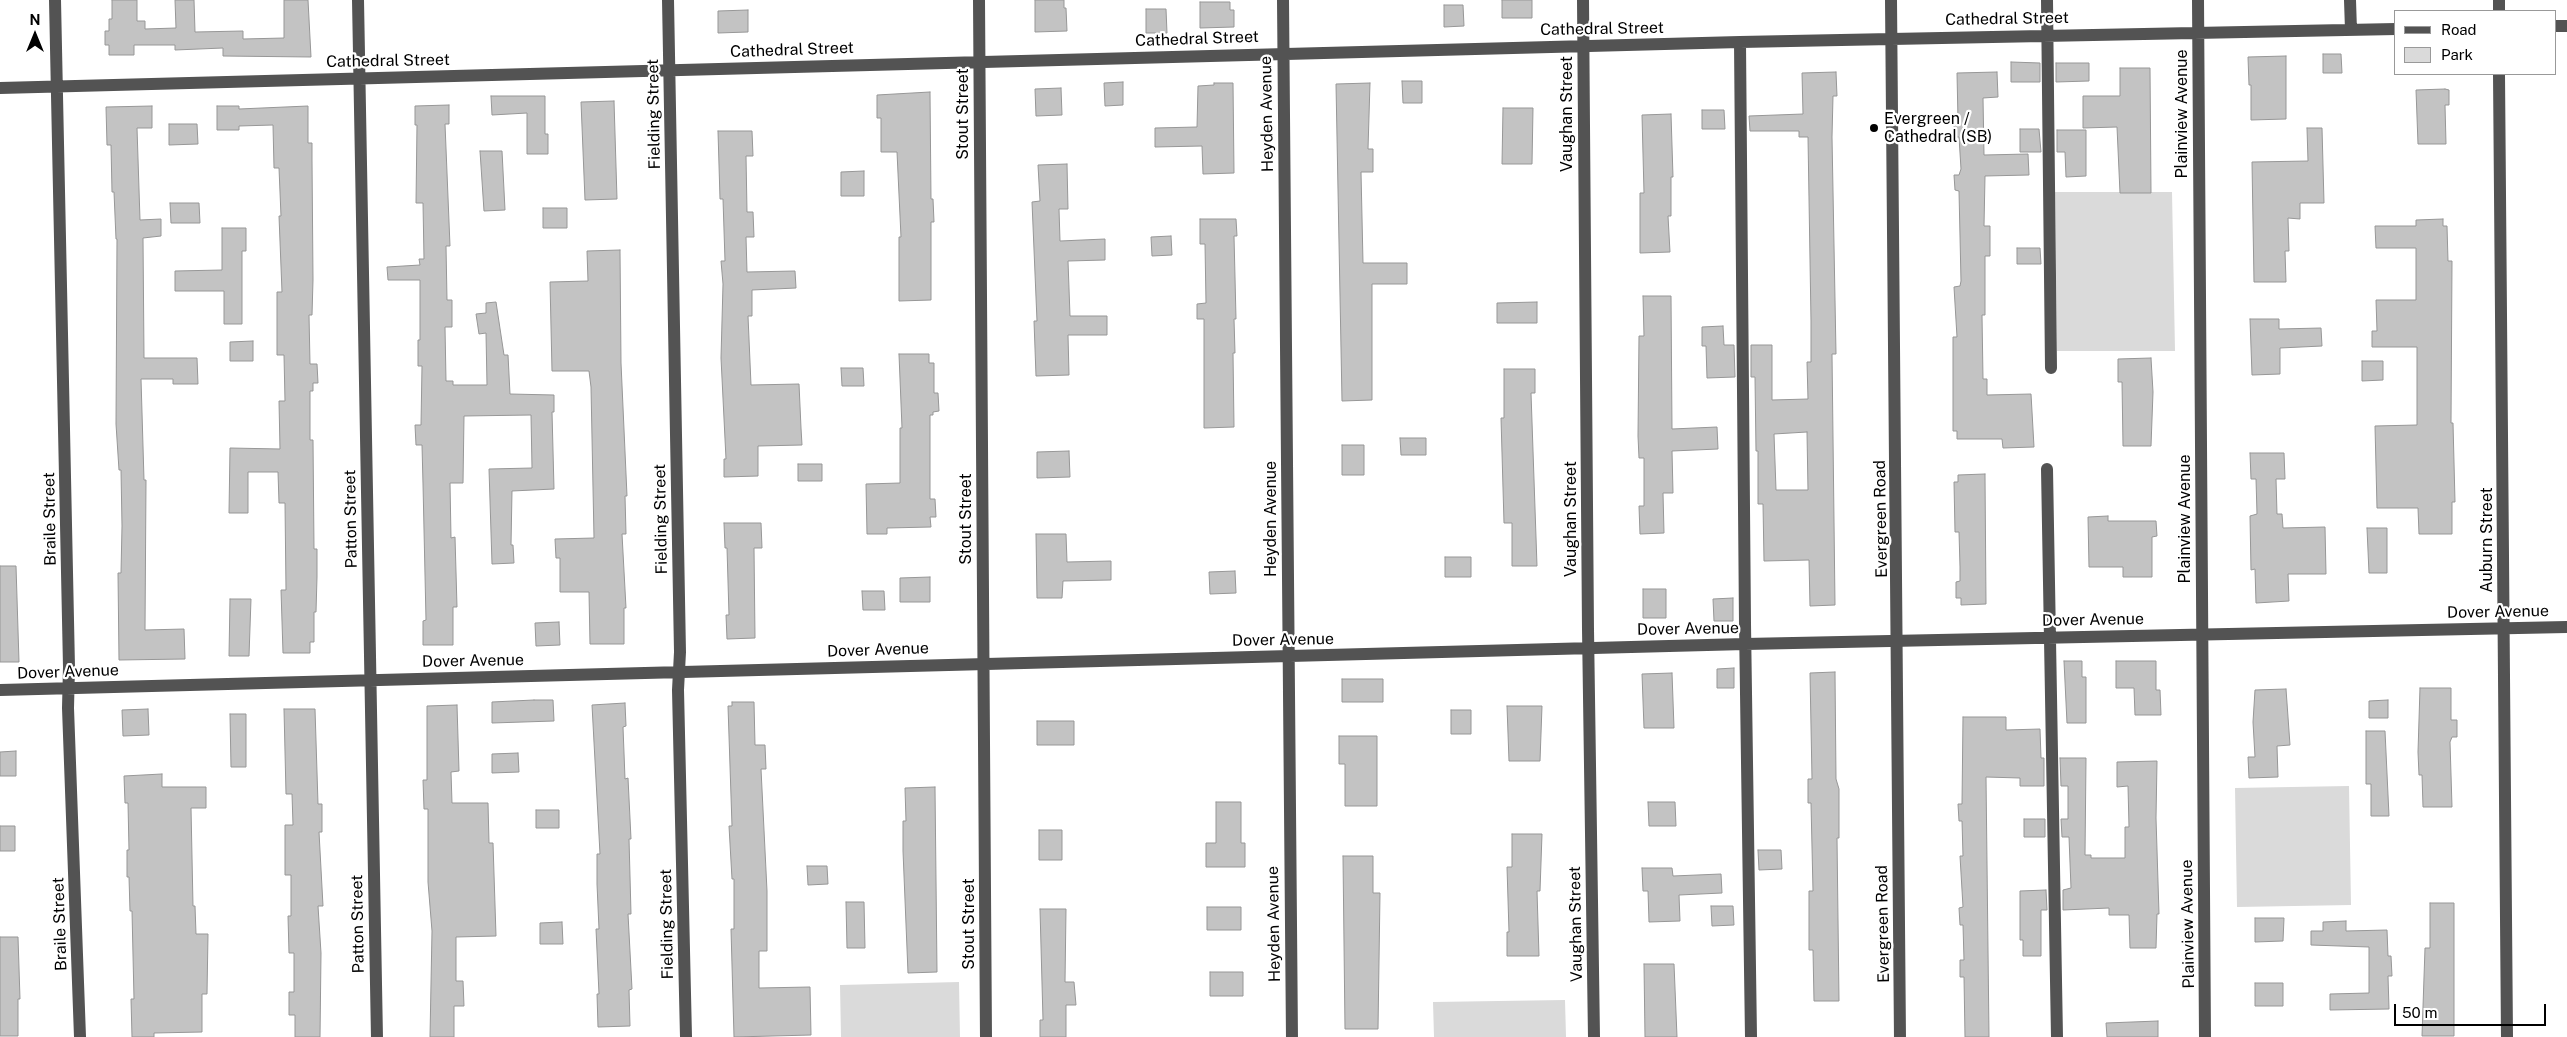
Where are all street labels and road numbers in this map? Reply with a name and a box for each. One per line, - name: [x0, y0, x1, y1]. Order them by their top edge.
- street label: Cathedral Street: [1945, 8, 2069, 30]
- street label: Cathedral Street: [1540, 18, 1664, 40]
- street label: Cathedral Street: [1135, 27, 1259, 51]
- street label: Cathedral Street: [730, 38, 854, 62]
- street label: Plainview Avenue: [2172, 49, 2192, 179]
- street label: Cathedral Street: [326, 50, 450, 72]
- street label: Heyden Avenue: [1256, 56, 1278, 172]
- street label: Vaughan Street: [1557, 56, 1577, 172]
- street label: Fielding Street: [643, 59, 665, 169]
- street label: Stout Street: [953, 68, 973, 160]
- street label: Plainview Avenue: [2175, 454, 2195, 584]
- street label: Evergreen Road: [1870, 460, 1892, 578]
- street label: Heyden Avenue: [1261, 461, 1281, 577]
- street label: Vaughan Street: [1561, 461, 1581, 577]
- street label: Fielding Street: [650, 464, 672, 574]
- street label: Patton Street: [341, 469, 361, 569]
- street label: Braile Street: [40, 472, 60, 566]
- street label: Stout Street: [956, 473, 976, 565]
- street label: Auburn Street: [2477, 487, 2497, 593]
- street label: Dover Avenue: [2447, 602, 2549, 622]
- street label: Dover Avenue: [2042, 610, 2144, 630]
- street label: Dover Avenue: [1637, 619, 1739, 639]
- street label: Dover Avenue: [1232, 630, 1334, 650]
- street label: Dover Avenue: [827, 639, 929, 661]
- street label: Dover Avenue: [422, 651, 524, 671]
- street label: Dover Avenue: [17, 661, 119, 683]
- street label: Plainview Avenue: [2177, 859, 2199, 989]
- street label: Evergreen Road: [1872, 865, 1894, 983]
- street label: Heyden Avenue: [1263, 866, 1285, 982]
- street label: Vaughan Street: [1565, 866, 1587, 982]
- street label: Fielding Street: [656, 869, 678, 979]
- street label: Patton Street: [348, 874, 368, 974]
- street label: Braile Street: [49, 877, 71, 971]
- street label: Stout Street: [959, 878, 979, 970]

